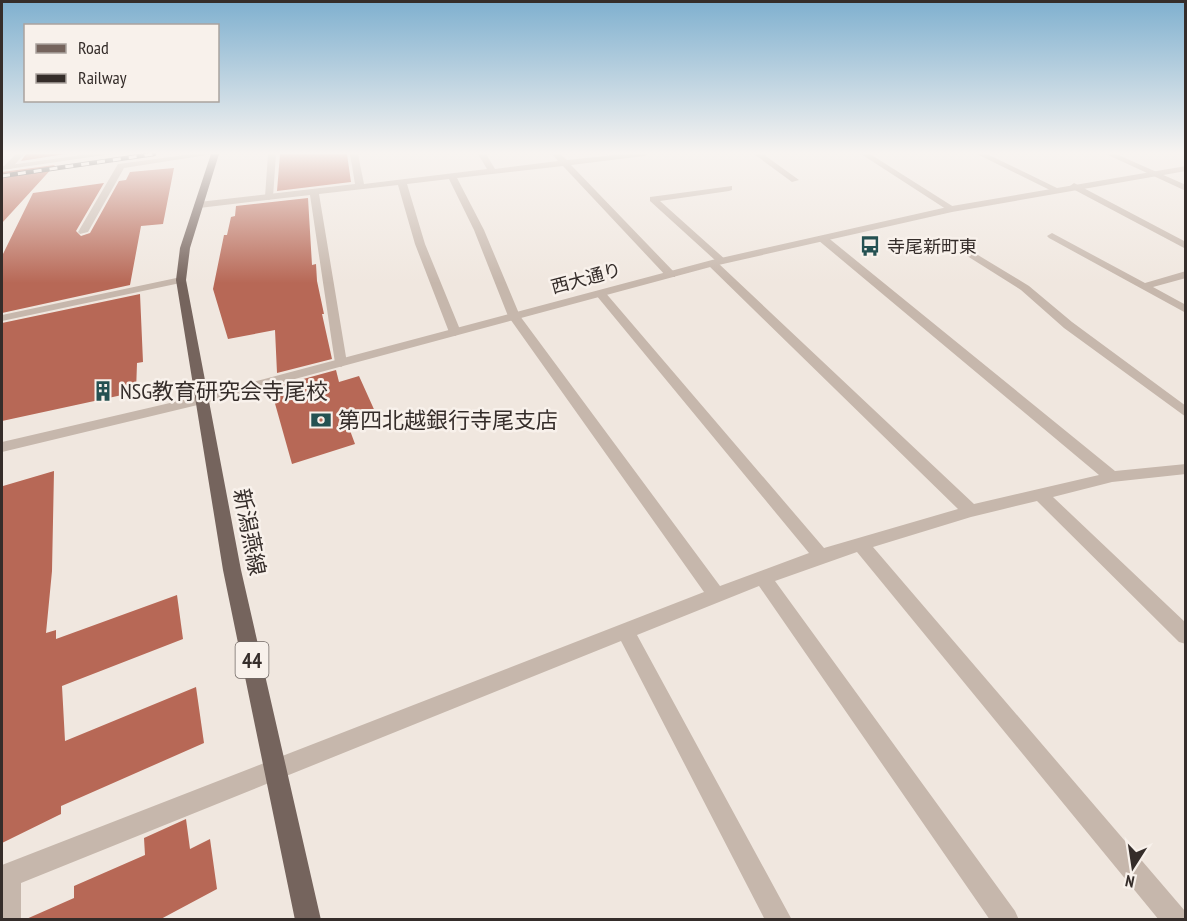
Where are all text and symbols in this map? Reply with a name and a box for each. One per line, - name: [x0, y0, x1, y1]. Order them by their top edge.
- legend: [24, 24, 219, 102]
- text: Road: [78, 36, 109, 59]
- text: Railway: [78, 66, 127, 89]
- bus stop icon: 寺尾新町東: [858, 234, 882, 258]
- place label: 寺尾新町東: [887, 235, 977, 258]
- street label: 西大通り: [548, 258, 624, 298]
- place label: NSG教育研究会寺尾校: [120, 377, 328, 405]
- building icon: NSG教育研究会寺尾校: [91, 379, 115, 403]
- place label: 第四北越銀行寺尾支店: [338, 406, 558, 434]
- bank icon: 第四北越銀行寺尾支店: [309, 408, 333, 432]
- street label: 新潟燕線: [228, 486, 272, 578]
- road number: 44: [236, 642, 268, 678]
- north arrow: [1103, 837, 1163, 897]
- text: N: [1124, 871, 1136, 892]

